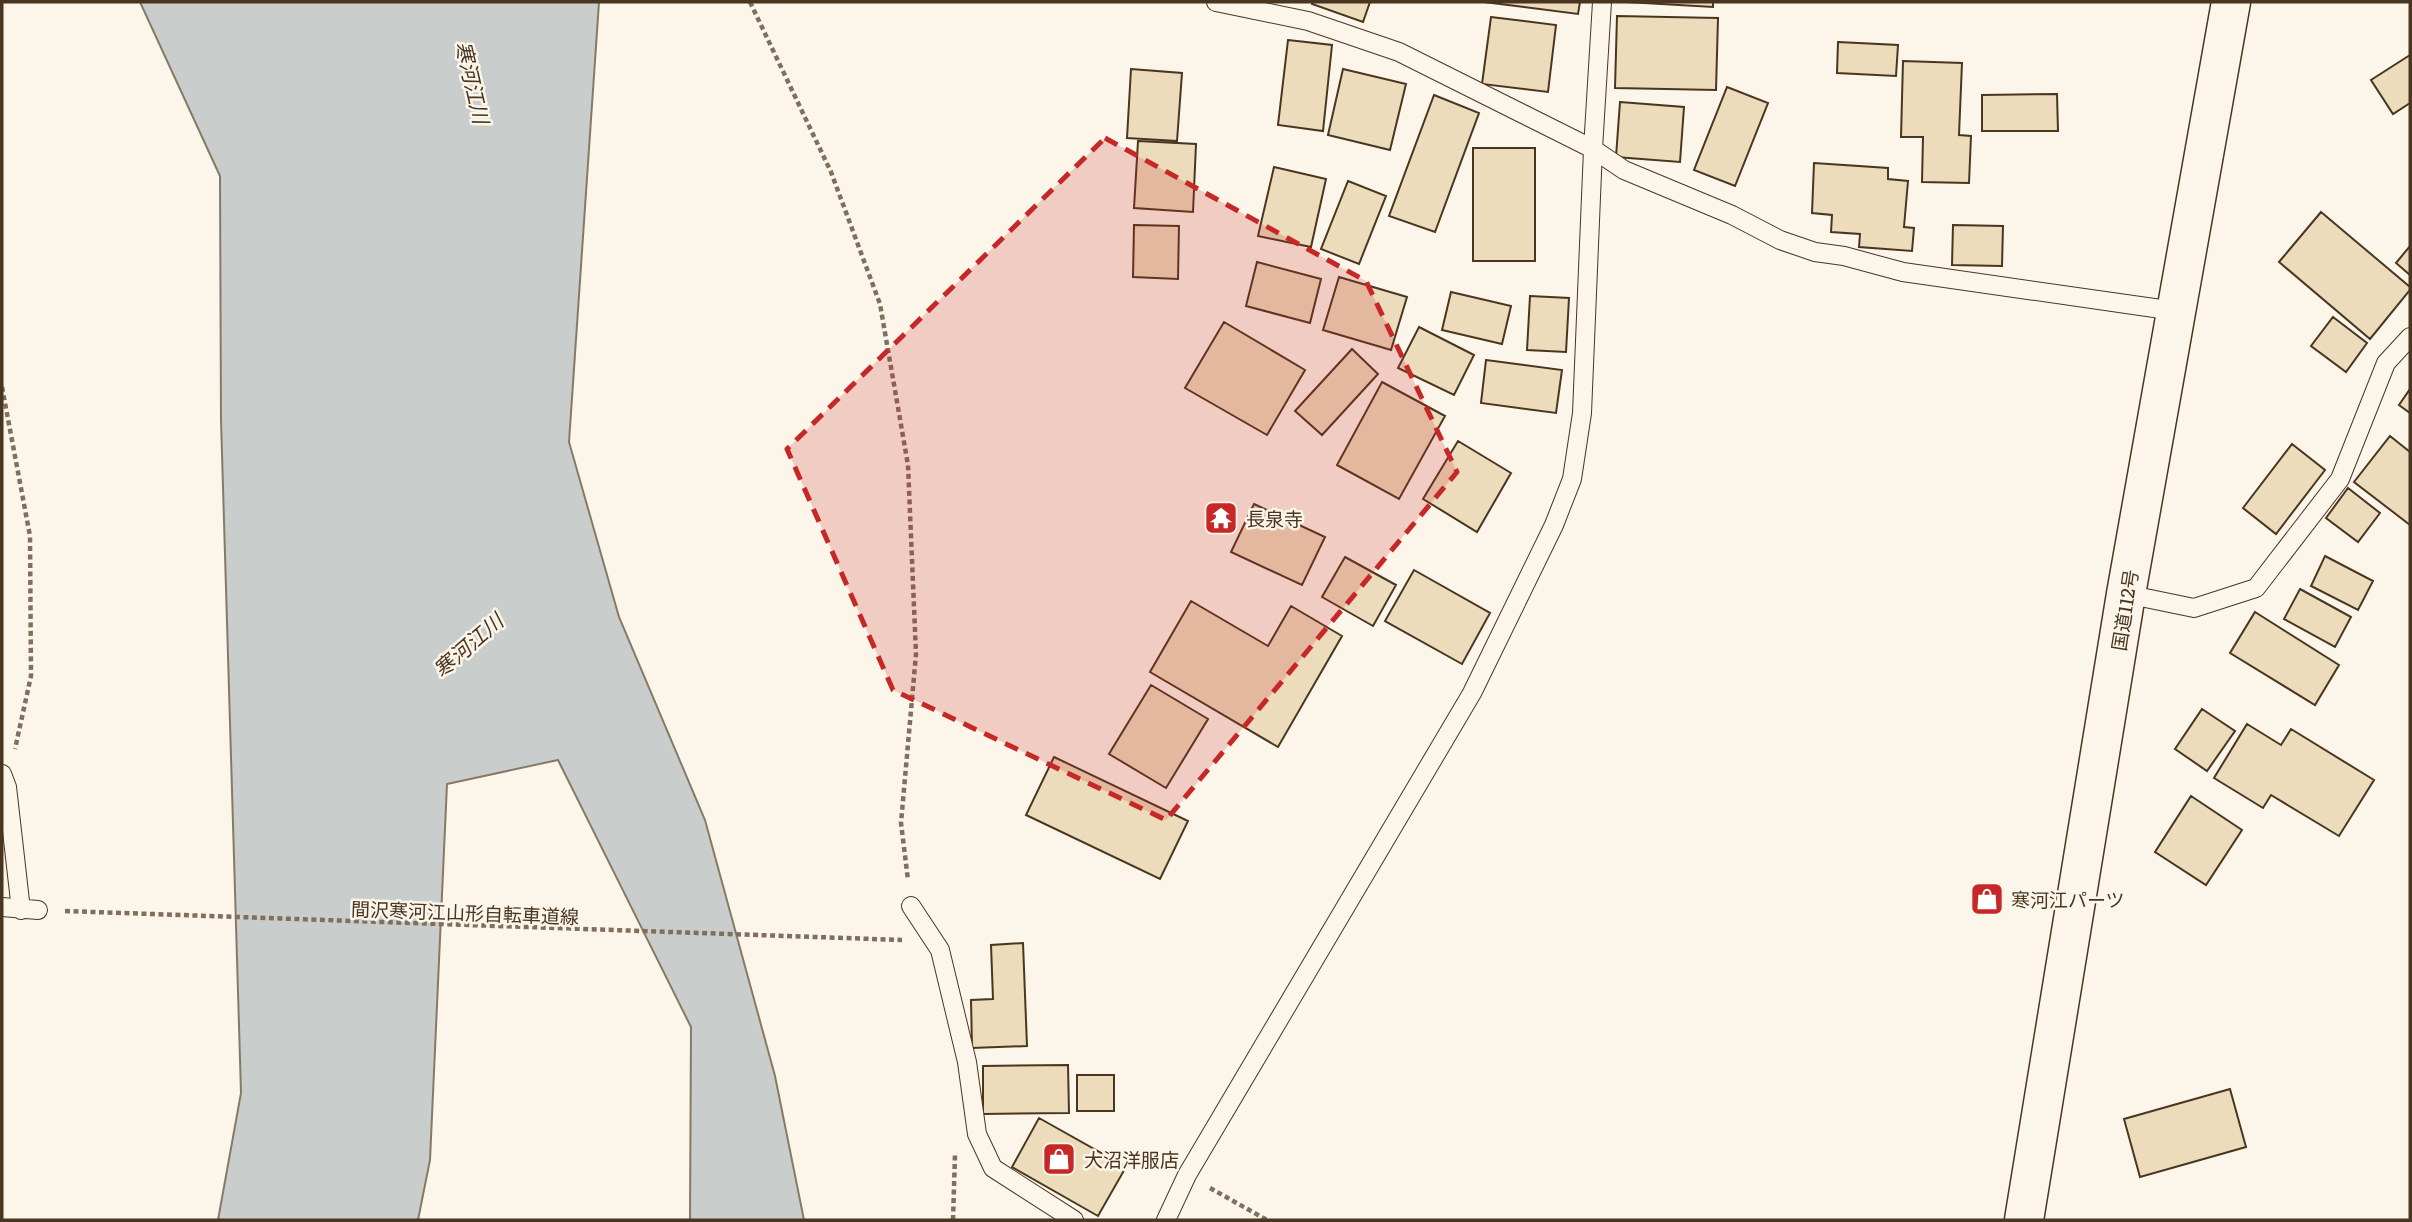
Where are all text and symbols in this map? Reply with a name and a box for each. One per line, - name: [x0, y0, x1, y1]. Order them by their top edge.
- water label: 寒河江川: [449, 38, 499, 128]
- temple icon: 長泉寺: [1202, 499, 1240, 537]
- place label: 長泉寺: [1246, 504, 1303, 532]
- street label: 国道112号: [2104, 567, 2144, 653]
- water label: 寒河江川: [425, 603, 510, 683]
- shop icon: 寒河江パーツ: [1968, 880, 2006, 918]
- place label: 寒河江パーツ: [2011, 885, 2125, 913]
- street label: 間沢寒河江山形自転車道線: [351, 894, 579, 930]
- shop icon: 大沼洋服店: [1040, 1140, 1078, 1178]
- place label: 大沼洋服店: [1084, 1145, 1179, 1173]

